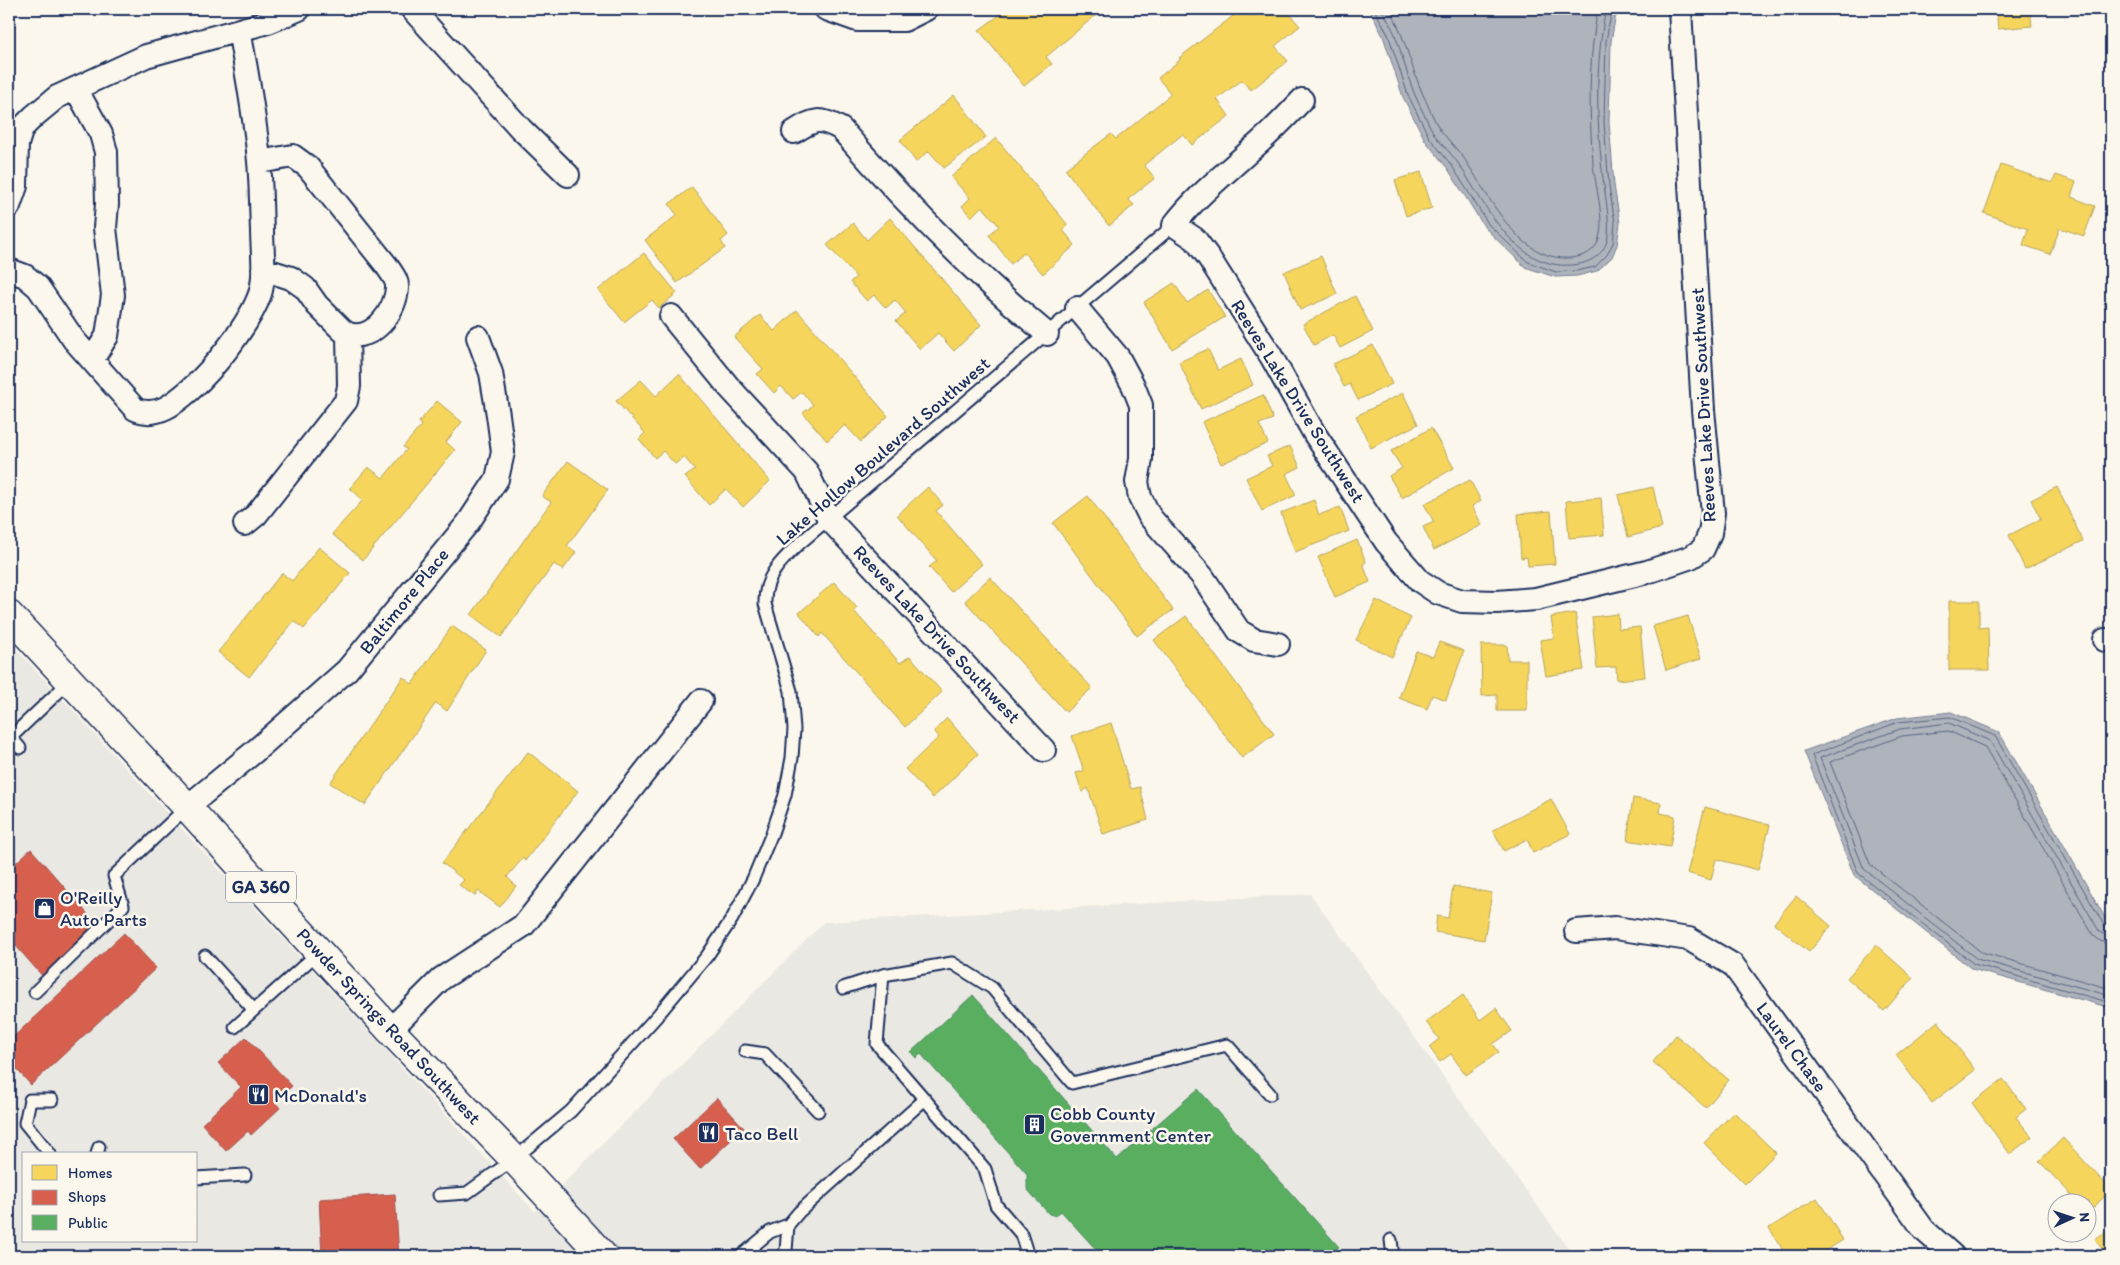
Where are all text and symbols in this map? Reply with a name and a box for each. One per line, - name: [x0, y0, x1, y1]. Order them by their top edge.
- street label: Reeves Lake Drive Southwest: [1685, 287, 1721, 523]
- street label: Reeves Lake Drive Southwest: [1226, 295, 1370, 507]
- street label: Lake Hollow Boulevard Southwest: [771, 352, 995, 550]
- street label: Reeves Lake Drive Southwest: [848, 540, 1026, 728]
- street label: Baltimore Place: [354, 543, 454, 659]
- road number: GA 360: [226, 872, 296, 902]
- place label: O'Reilly Auto Parts: [60, 886, 147, 931]
- shop icon: O'Reilly Auto Parts: [32, 896, 56, 920]
- street label: Powder Springs Road Southwest: [292, 923, 486, 1129]
- street label: Laurel Chase: [1752, 997, 1832, 1097]
- restaurant icon: McDonald's: [246, 1083, 270, 1107]
- place label: McDonald's: [274, 1084, 367, 1107]
- place label: Cobb County Government Center: [1050, 1102, 1211, 1147]
- building icon: Cobb County Government Center: [1022, 1112, 1046, 1136]
- restaurant icon: Taco Bell: [697, 1121, 721, 1145]
- place label: Taco Bell: [725, 1122, 799, 1145]
- legend: [22, 1152, 198, 1242]
- text: Homes: [68, 1164, 113, 1182]
- text: Shops: [68, 1188, 107, 1206]
- north arrow: [2048, 1192, 2098, 1242]
- text: N: [2076, 1212, 2093, 1223]
- text: Public: [68, 1214, 108, 1232]

